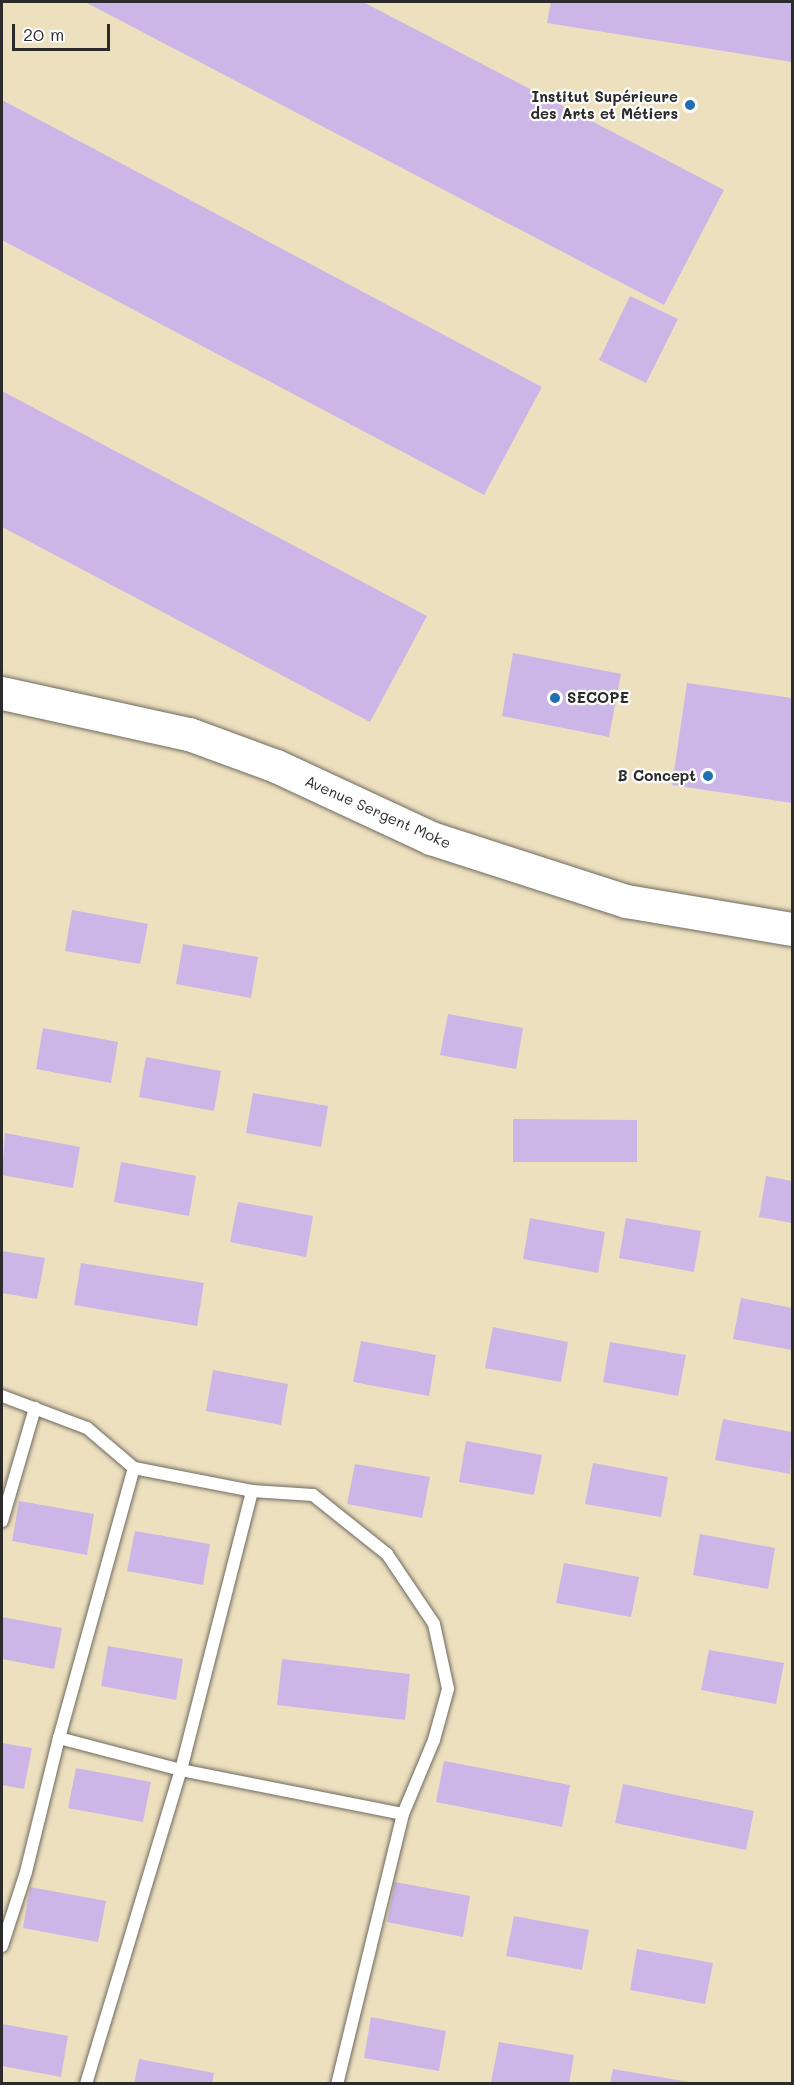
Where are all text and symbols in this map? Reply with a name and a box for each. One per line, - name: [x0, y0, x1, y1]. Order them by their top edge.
- scale bar: [15, 12, 112, 50]
- text: 20 m: [23, 22, 64, 46]
- place label: Institut Supérieure des Arts et Métiers: [531, 87, 678, 122]
- marker: Institut Supérieure des Arts et Métiers: [683, 98, 697, 112]
- place label: SECOPE: [567, 689, 629, 707]
- marker: SECOPE: [548, 691, 562, 705]
- place label: B Concept: [618, 767, 696, 785]
- marker: B Concept: [701, 769, 715, 783]
- street label: Avenue Sergent Moke: [302, 772, 454, 852]

